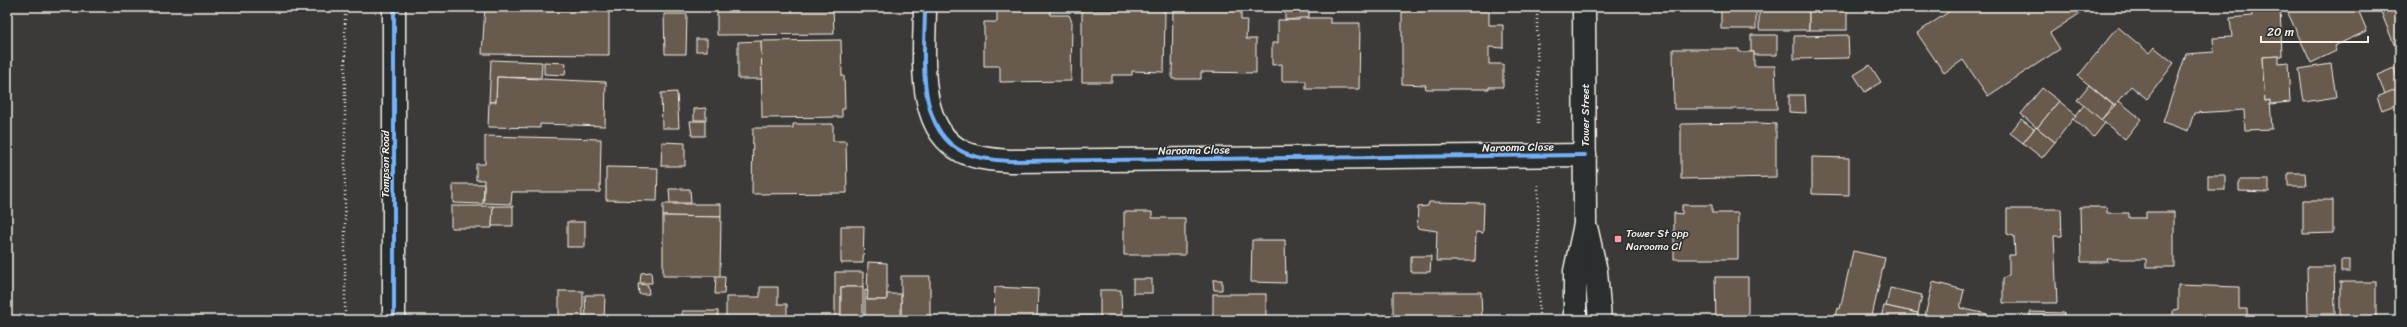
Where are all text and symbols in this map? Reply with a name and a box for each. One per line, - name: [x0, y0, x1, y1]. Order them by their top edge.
- scale bar: [2261, 18, 2368, 44]
- text: 20 m: [2267, 21, 2294, 43]
- street label: Tower Street: [1576, 83, 1595, 146]
- street label: Tompson Road: [376, 129, 395, 198]
- street label: Narooma Close: [1482, 137, 1555, 158]
- street label: Narooma Close: [1158, 140, 1231, 161]
- place label: Tower St opp Narooma Cl: [1626, 224, 1689, 256]
- marker: Tower St opp Narooma Cl: [1613, 234, 1623, 244]

